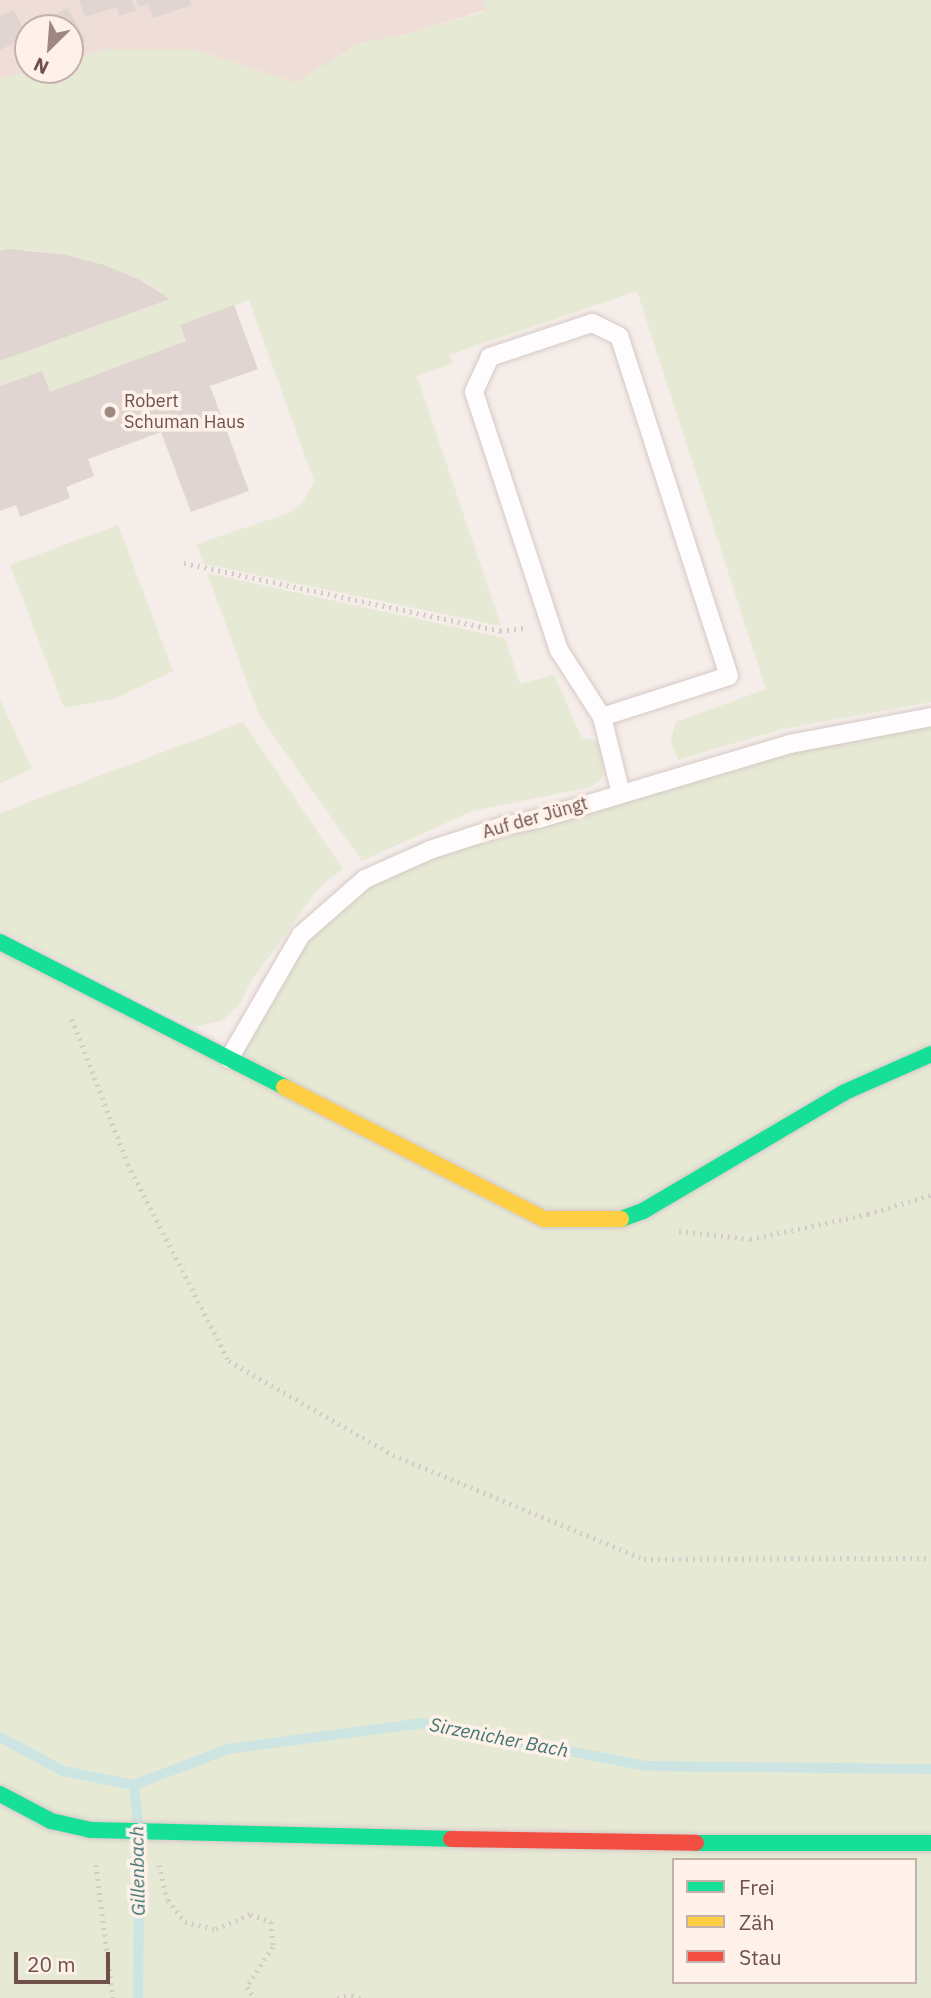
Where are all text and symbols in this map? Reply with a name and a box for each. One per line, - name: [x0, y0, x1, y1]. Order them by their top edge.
- north arrow: [14, 14, 84, 84]
- text: N: [30, 52, 52, 80]
- place label: Robert Schuman Haus: [124, 391, 245, 434]
- marker: Robert Schuman Haus: [102, 404, 118, 420]
- street label: Auf der Jüngt: [480, 793, 590, 843]
- water label: Sirzenicher Bach: [428, 1713, 570, 1763]
- water label: Gillenbach: [126, 1826, 150, 1916]
- legend: [672, 1858, 917, 1984]
- text: Frei: [739, 1873, 775, 1901]
- text: Zäh: [739, 1908, 774, 1936]
- scale bar: [18, 1938, 114, 1982]
- text: Stau: [739, 1943, 782, 1971]
- text: 20 m: [27, 1950, 76, 1978]

